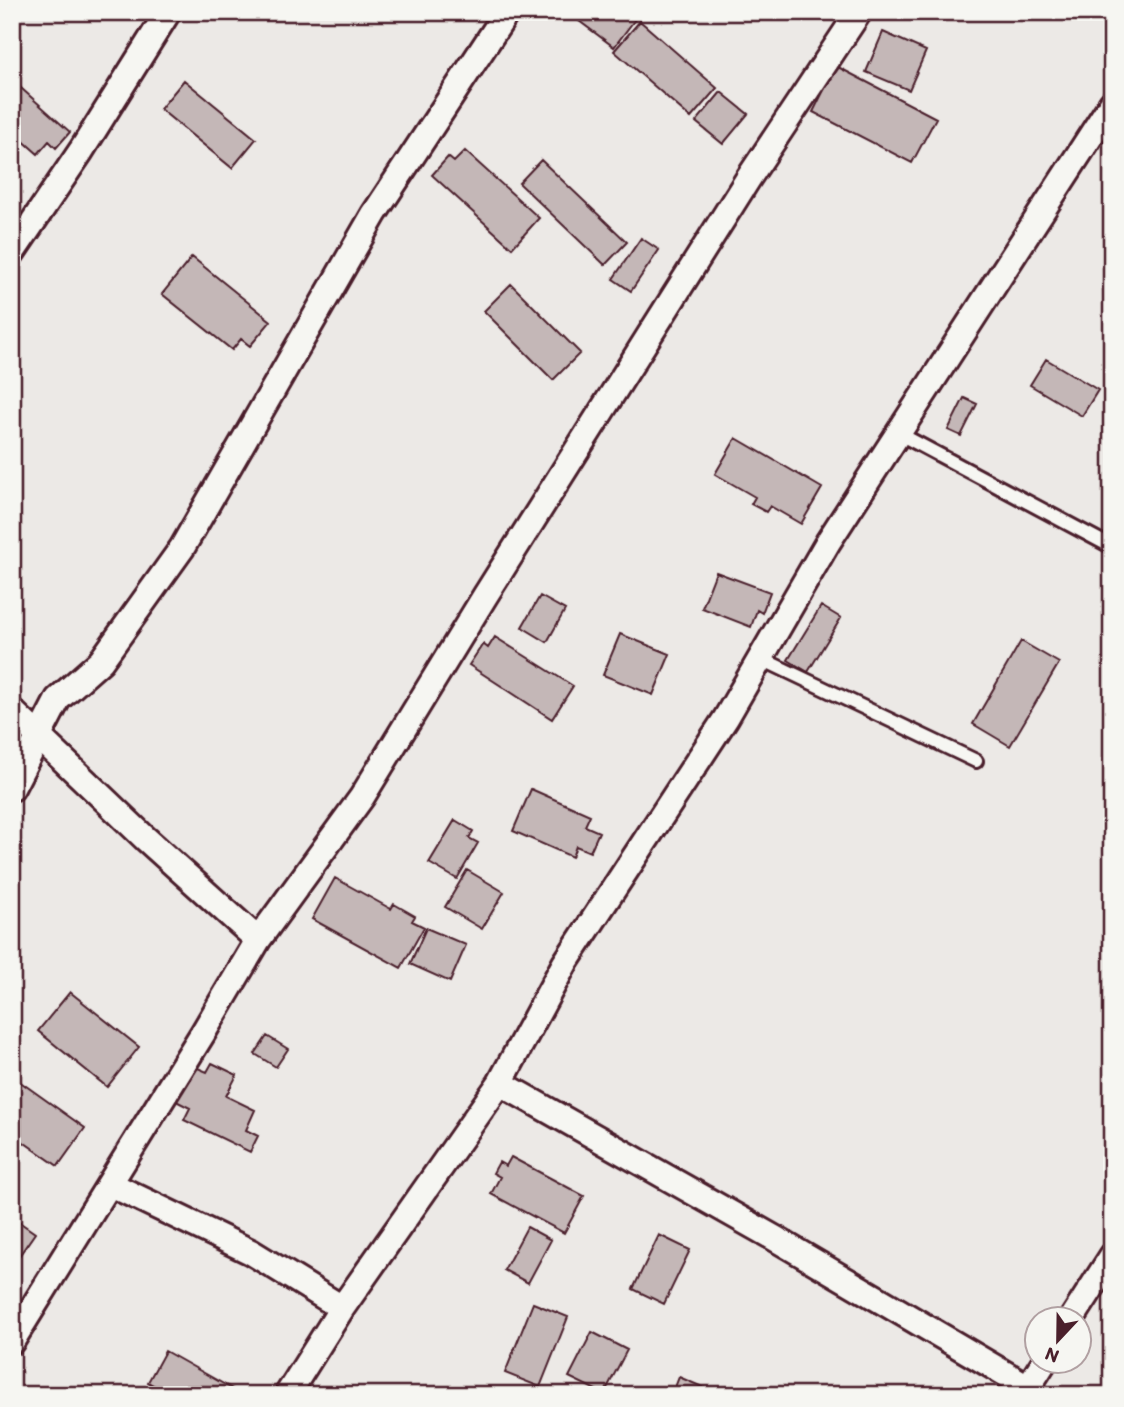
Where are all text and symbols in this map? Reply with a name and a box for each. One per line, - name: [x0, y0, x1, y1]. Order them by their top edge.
- north arrow: [1023, 1306, 1092, 1376]
- text: N: [1042, 1342, 1062, 1368]

